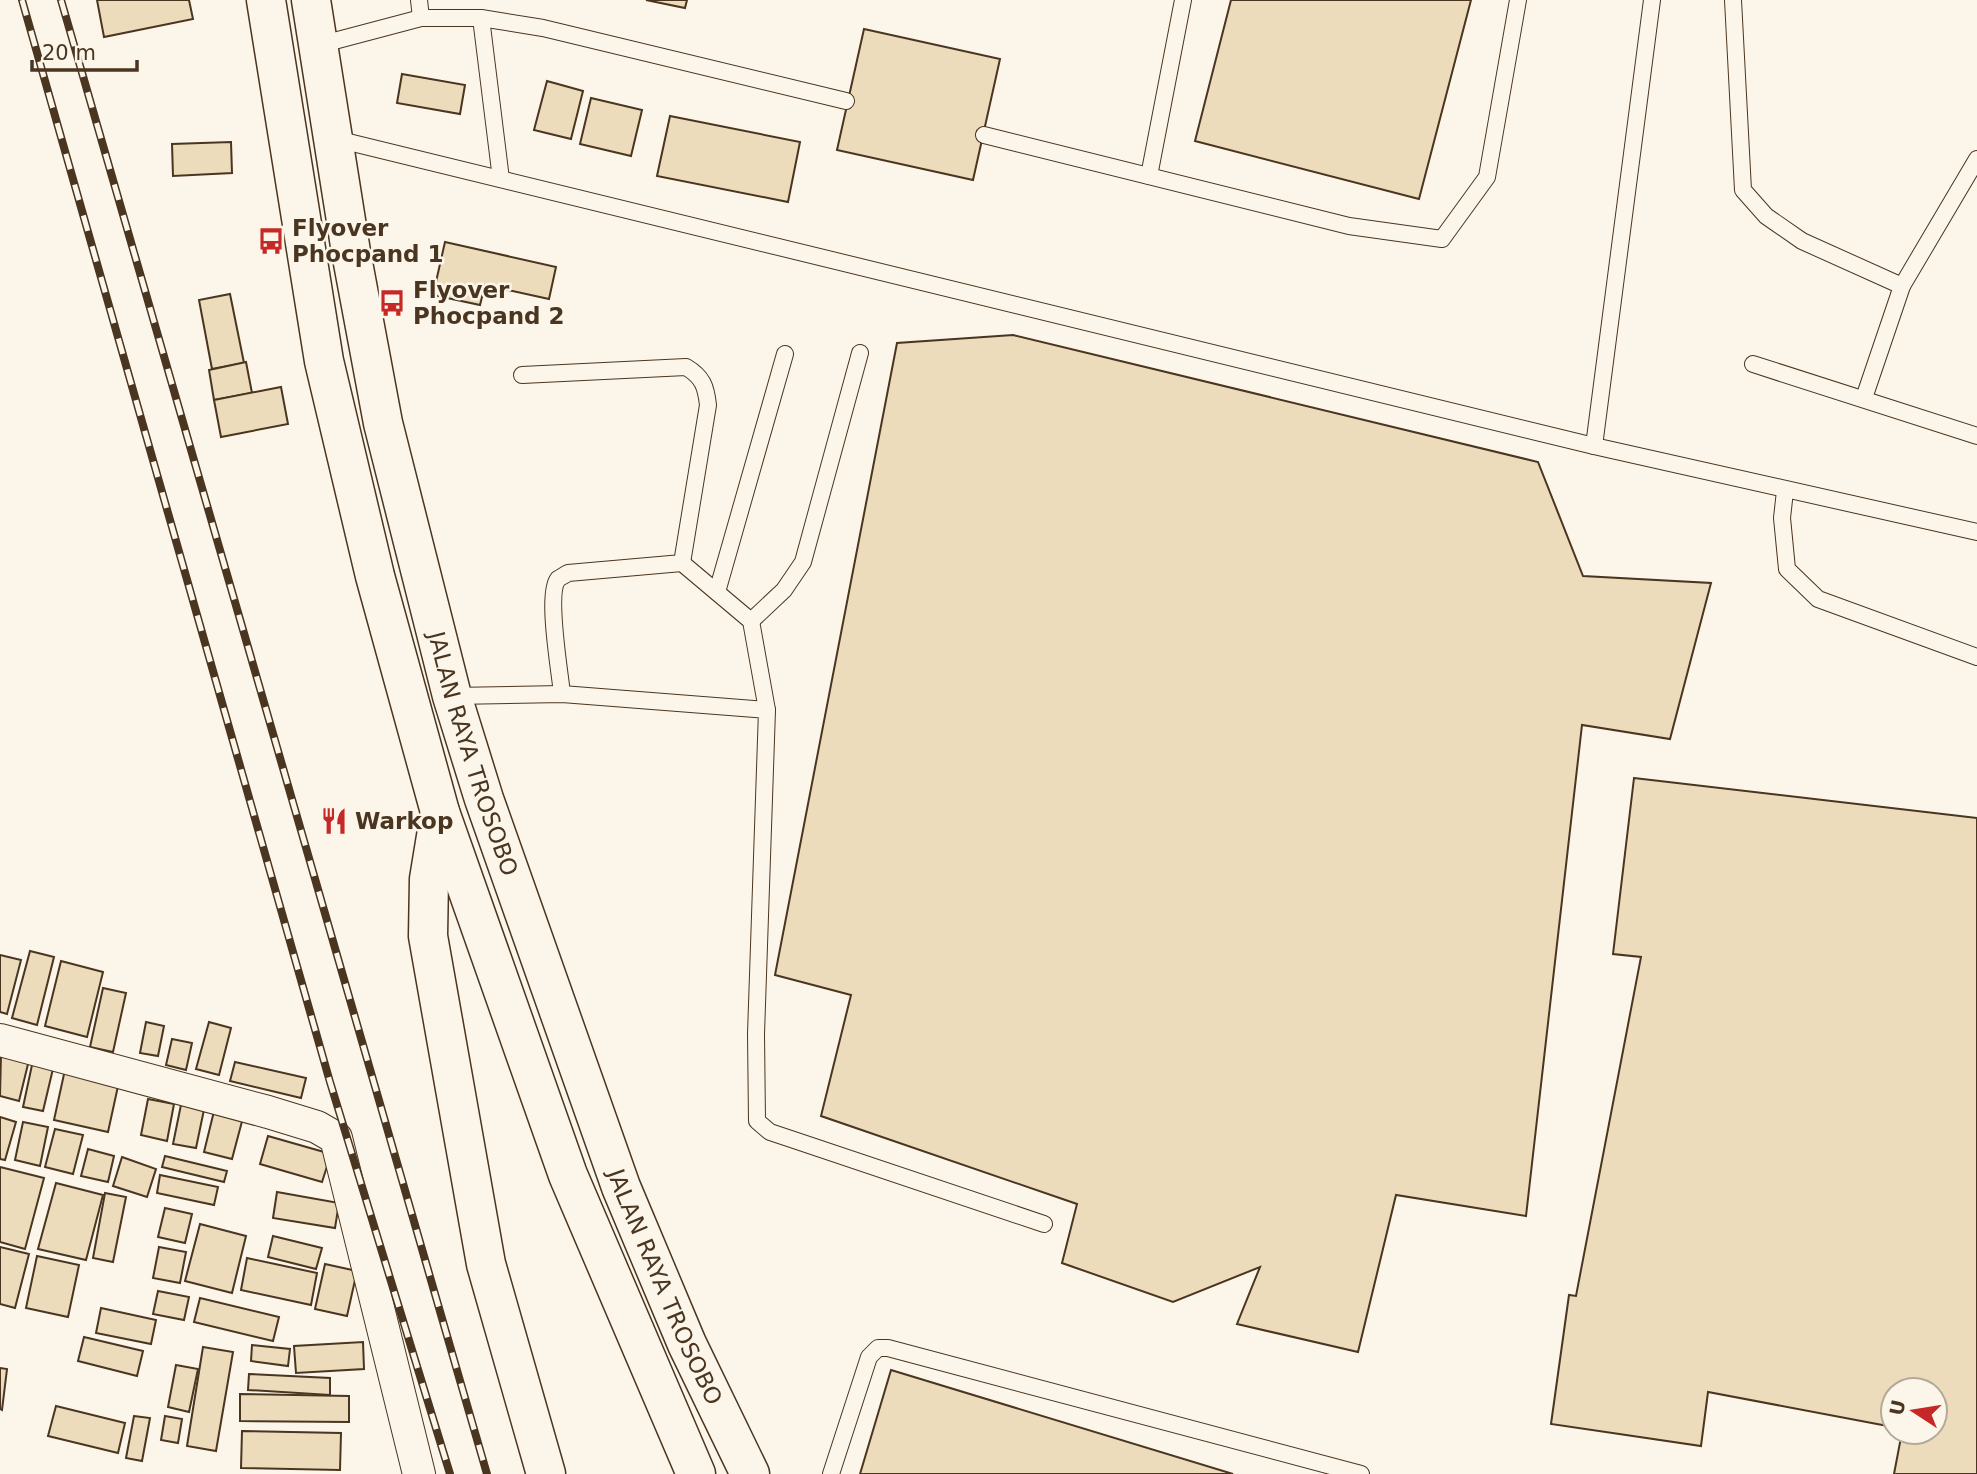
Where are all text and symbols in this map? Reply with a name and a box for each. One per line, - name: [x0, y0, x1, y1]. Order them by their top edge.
- scale bar: [32, 28, 136, 72]
- text: 20 m: [42, 41, 96, 65]
- place label: Flyover Phocpand 1: [292, 215, 444, 267]
- bus stop icon: Flyover Phocpand 1: [256, 226, 286, 256]
- place label: Flyover Phocpand 2: [413, 277, 565, 329]
- bus stop icon: Flyover Phocpand 2: [377, 288, 407, 318]
- street label: JALAN RAYA TROSOBO: [423, 627, 523, 879]
- restaurant icon: Warkop: [319, 806, 349, 836]
- place label: Warkop: [355, 808, 453, 834]
- street label: JALAN RAYA TROSOBO: [602, 1164, 727, 1409]
- north arrow: [1879, 1376, 1949, 1446]
- text: U: [1885, 1398, 1910, 1417]

